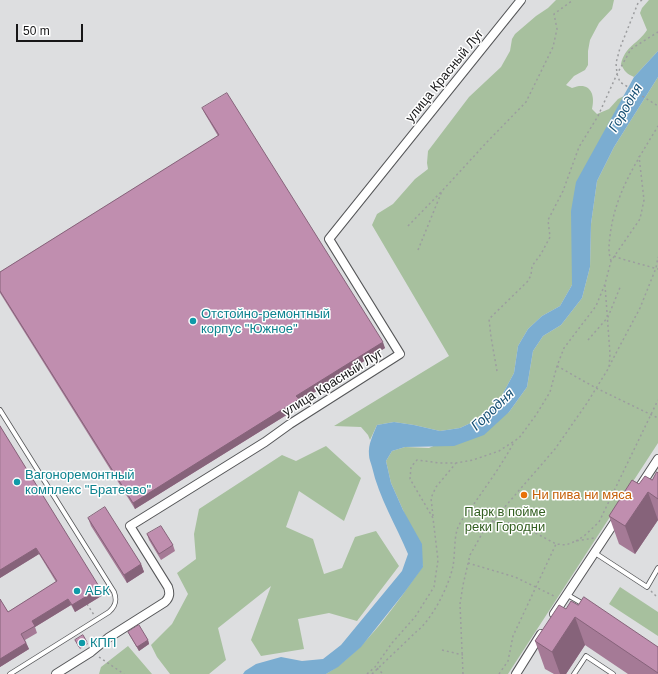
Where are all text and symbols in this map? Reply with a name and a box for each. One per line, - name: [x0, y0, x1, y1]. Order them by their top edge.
- scale bar: [18, 16, 85, 42]
- text: 50 m: [23, 24, 50, 38]
- street label: улица Красный Луг: [403, 26, 487, 126]
- water label: Городня: [605, 81, 647, 135]
- place label: Отстойно-ремонтный корпус "Южное": [201, 306, 330, 337]
- marker: Отстойно-ремонтный корпус "Южное": [188, 316, 198, 326]
- street label: улица Красный Луг: [280, 346, 386, 420]
- water label: Городня: [468, 386, 518, 434]
- place label: Вагоноремонтный комплекс "Братеево": [25, 467, 151, 498]
- marker: Вагоноремонтный комплекс "Братеево": [12, 477, 22, 487]
- place label: Ни пива ни мяса: [532, 487, 632, 503]
- marker: Ни пива ни мяса: [519, 490, 529, 500]
- park label: Парк в пойме реки Городни: [464, 504, 546, 535]
- place label: АБК: [85, 583, 110, 599]
- marker: АБК: [72, 586, 82, 596]
- place label: КПП: [90, 635, 116, 651]
- marker: КПП: [77, 638, 87, 648]

